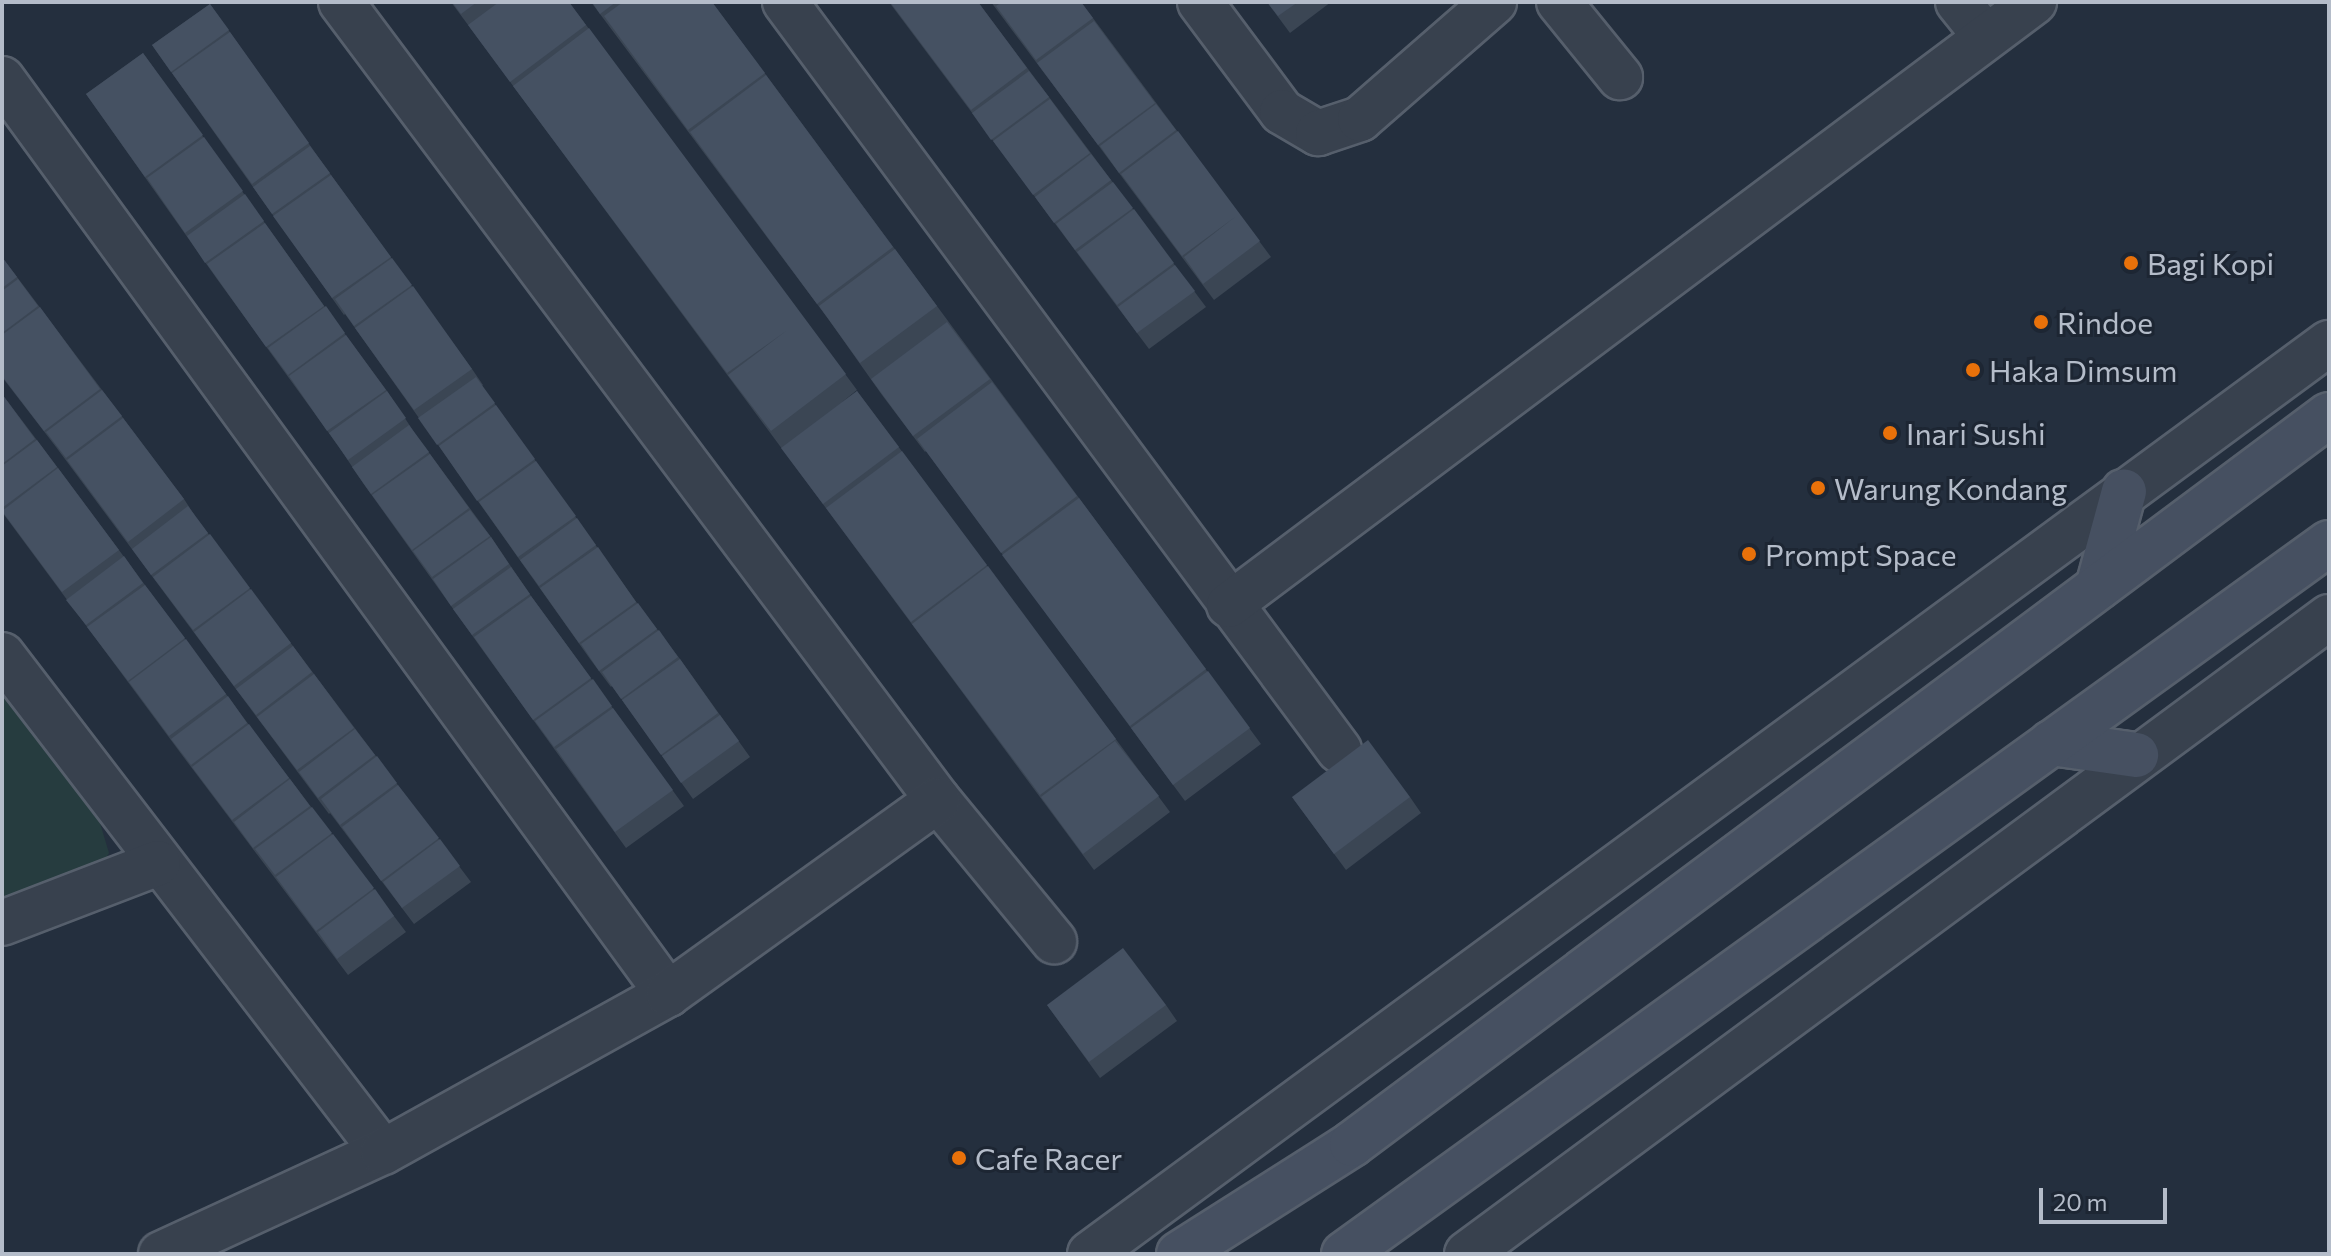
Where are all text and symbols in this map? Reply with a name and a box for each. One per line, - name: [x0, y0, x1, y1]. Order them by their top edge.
- place label: Bagi Kopi: [2147, 245, 2274, 281]
- marker: Bagi Kopi: [2122, 254, 2140, 272]
- place label: Rindoe: [2057, 304, 2153, 340]
- marker: Rindoe: [2032, 313, 2050, 331]
- place label: Haka Dimsum: [1989, 352, 2177, 388]
- marker: Haka Dimsum: [1964, 361, 1982, 379]
- place label: Inari Sushi: [1906, 415, 2046, 451]
- marker: Inari Sushi: [1881, 424, 1899, 442]
- place label: Warung Kondang: [1834, 470, 2067, 506]
- marker: Warung Kondang: [1809, 479, 1827, 497]
- place label: Prompt Space: [1765, 536, 1957, 572]
- marker: Prompt Space: [1740, 545, 1758, 563]
- place label: Cafe Racer: [975, 1140, 1122, 1176]
- marker: Cafe Racer: [950, 1149, 968, 1167]
- scale bar: [2043, 1172, 2171, 1222]
- text: 20 m: [2053, 1187, 2107, 1216]

